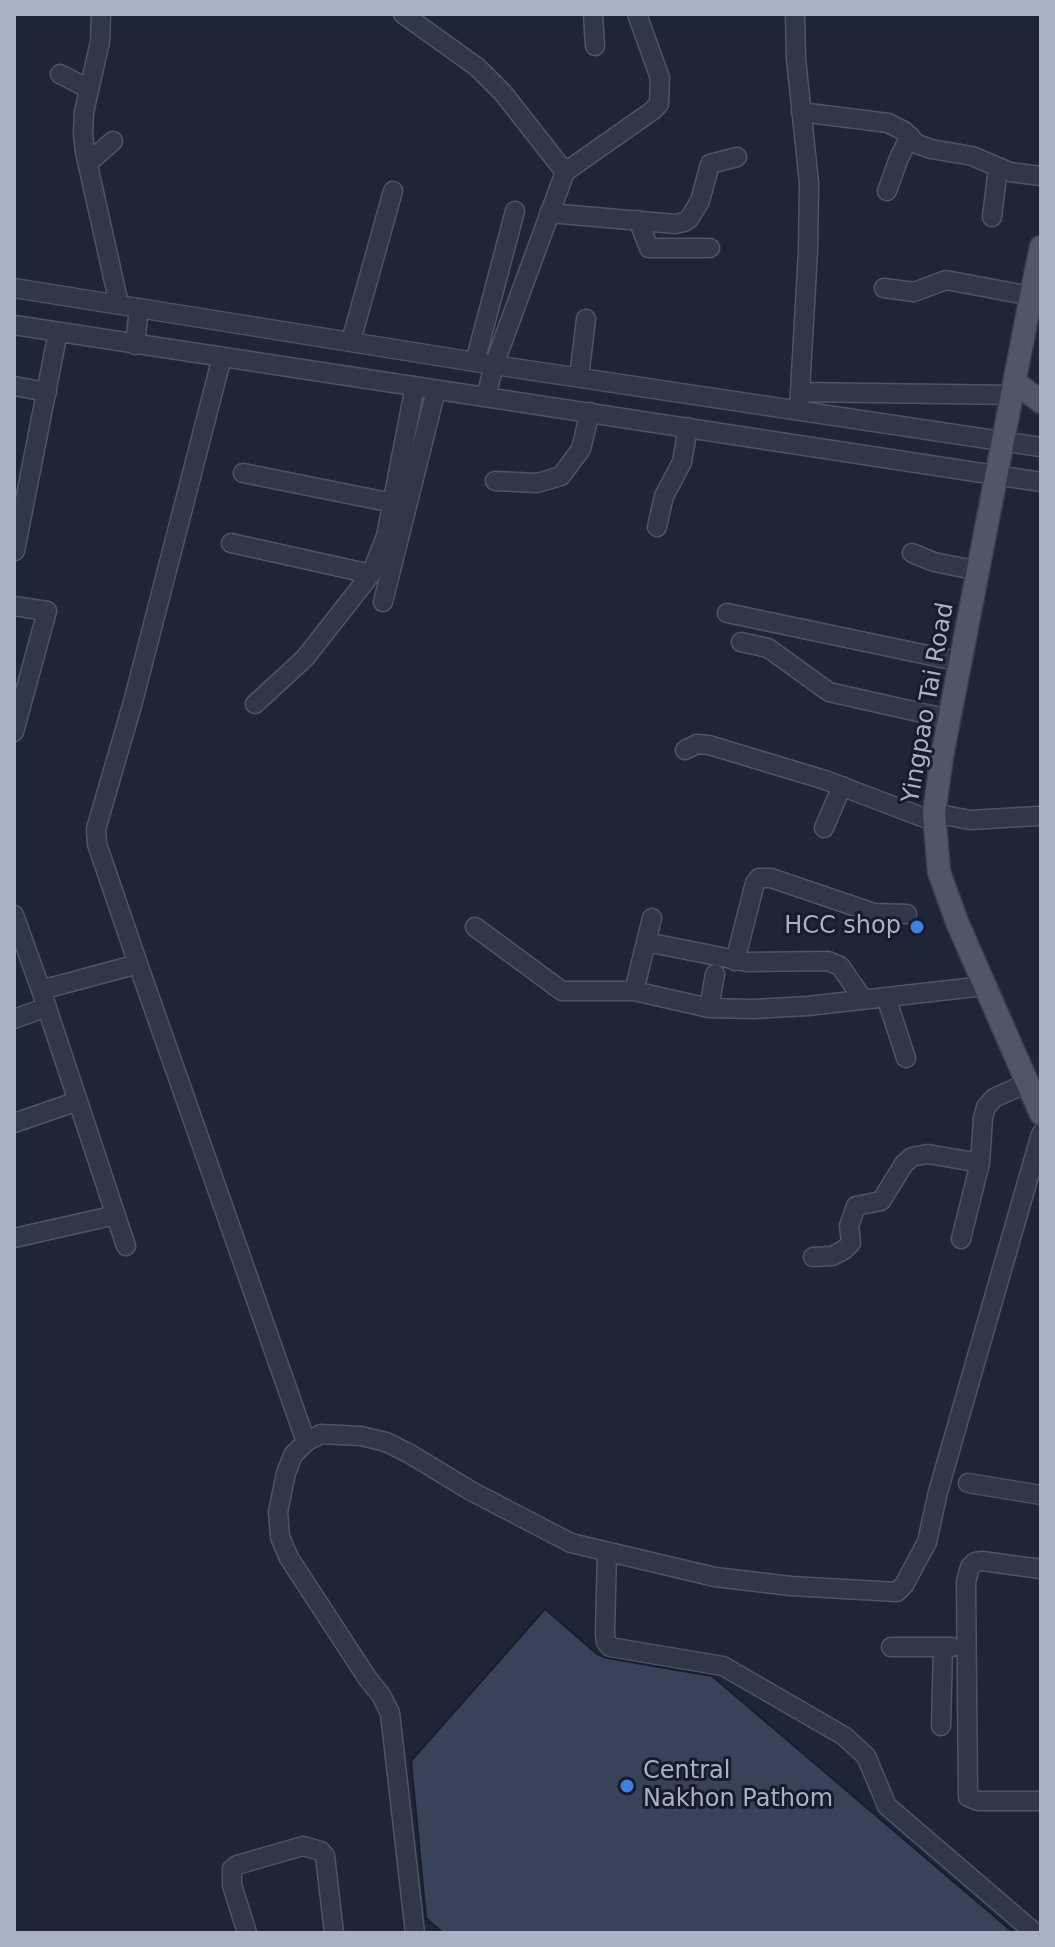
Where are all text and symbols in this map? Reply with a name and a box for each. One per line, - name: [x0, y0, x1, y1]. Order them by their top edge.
- street label: Yingpao Tai Road: [897, 600, 961, 806]
- place label: HCC shop: [784, 913, 901, 941]
- marker: HCC shop: [908, 918, 926, 936]
- place label: Central Nakhon Pathom: [643, 1758, 833, 1814]
- marker: Central Nakhon Pathom: [618, 1777, 636, 1795]

